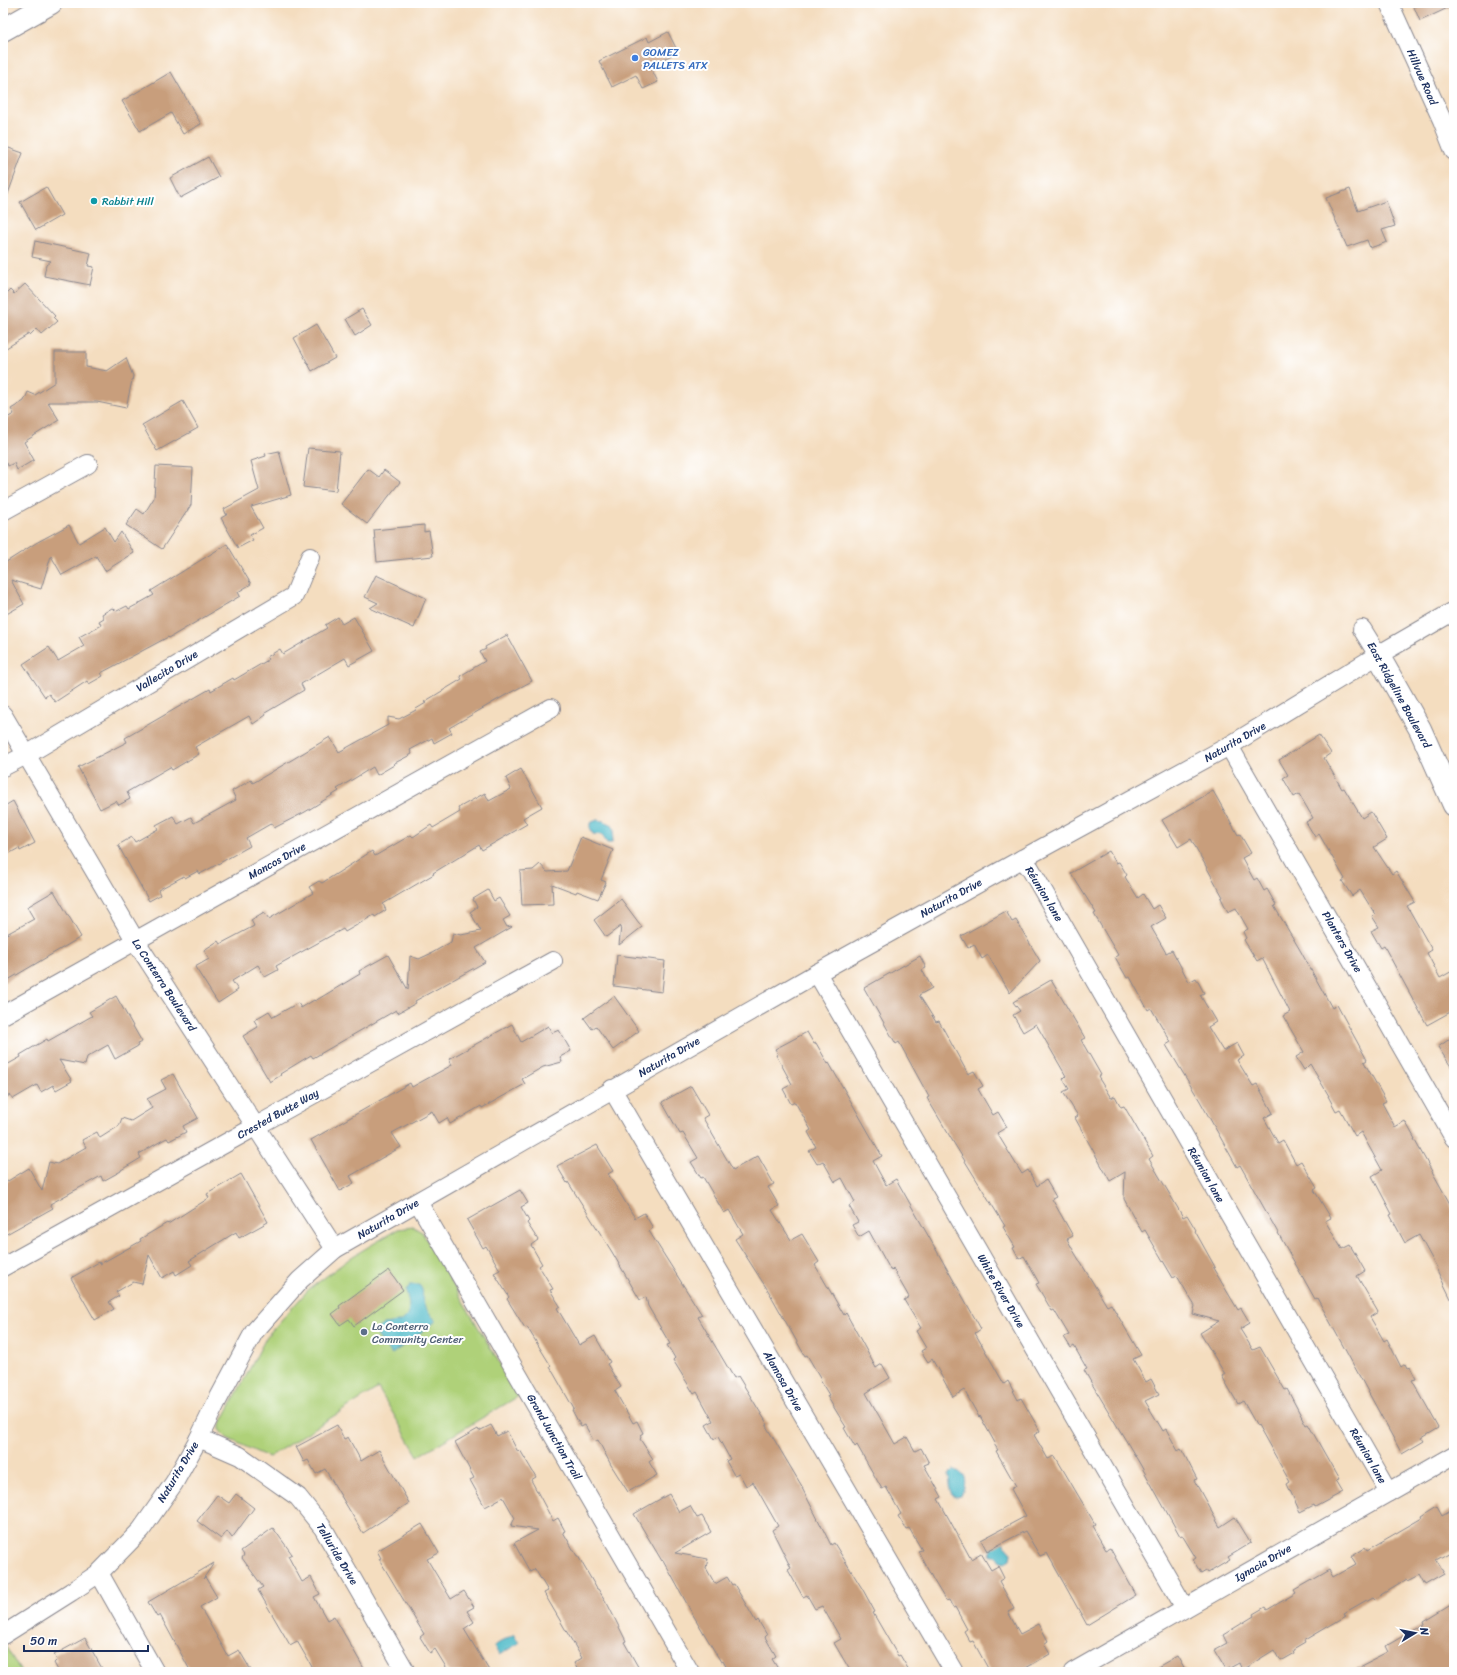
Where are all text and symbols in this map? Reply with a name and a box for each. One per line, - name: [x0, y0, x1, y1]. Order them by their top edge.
- place label: GOMEZ PALLETS ATX: [643, 43, 708, 75]
- street label: Hillvue Road: [1401, 46, 1443, 109]
- marker: GOMEZ PALLETS ATX: [630, 53, 640, 63]
- place label: Rabbit Hill: [102, 192, 154, 211]
- marker: Rabbit Hill: [89, 196, 99, 206]
- street label: East Ridgeline Boulevard: [1362, 638, 1437, 753]
- street label: Vallecito Drive: [132, 645, 202, 697]
- street label: Naturita Drive: [1200, 716, 1270, 767]
- street label: Mancos Drive: [245, 837, 310, 885]
- street label: Réunion lane: [1020, 863, 1068, 926]
- street label: Naturita Drive: [916, 873, 986, 923]
- street label: Planters Drive: [1317, 908, 1368, 977]
- street label: La Conterra Boulevard: [127, 935, 202, 1036]
- street label: Naturita Drive: [634, 1031, 704, 1082]
- street label: Crested Butte Way: [234, 1083, 323, 1144]
- street label: Réunion lane: [1182, 1144, 1230, 1207]
- street label: Naturita Drive: [353, 1193, 423, 1244]
- street label: White River Drive: [972, 1250, 1030, 1332]
- place label: La Conterra Community Center: [372, 1317, 465, 1349]
- marker: La Conterra Community Center: [359, 1327, 369, 1337]
- street label: Alamosa Drive: [757, 1346, 808, 1415]
- street label: Grand Junction Trail: [521, 1390, 587, 1485]
- street label: Réunion lane: [1344, 1425, 1392, 1488]
- street label: Naturita Drive: [152, 1437, 204, 1506]
- street label: Telluride Drive: [311, 1519, 363, 1589]
- street label: Ignacia Drive: [1230, 1539, 1295, 1588]
- north arrow: [1395, 1613, 1435, 1653]
- text: N: [1414, 1625, 1434, 1637]
- scale bar: [24, 1627, 148, 1653]
- text: 50 m: [30, 1630, 57, 1652]

